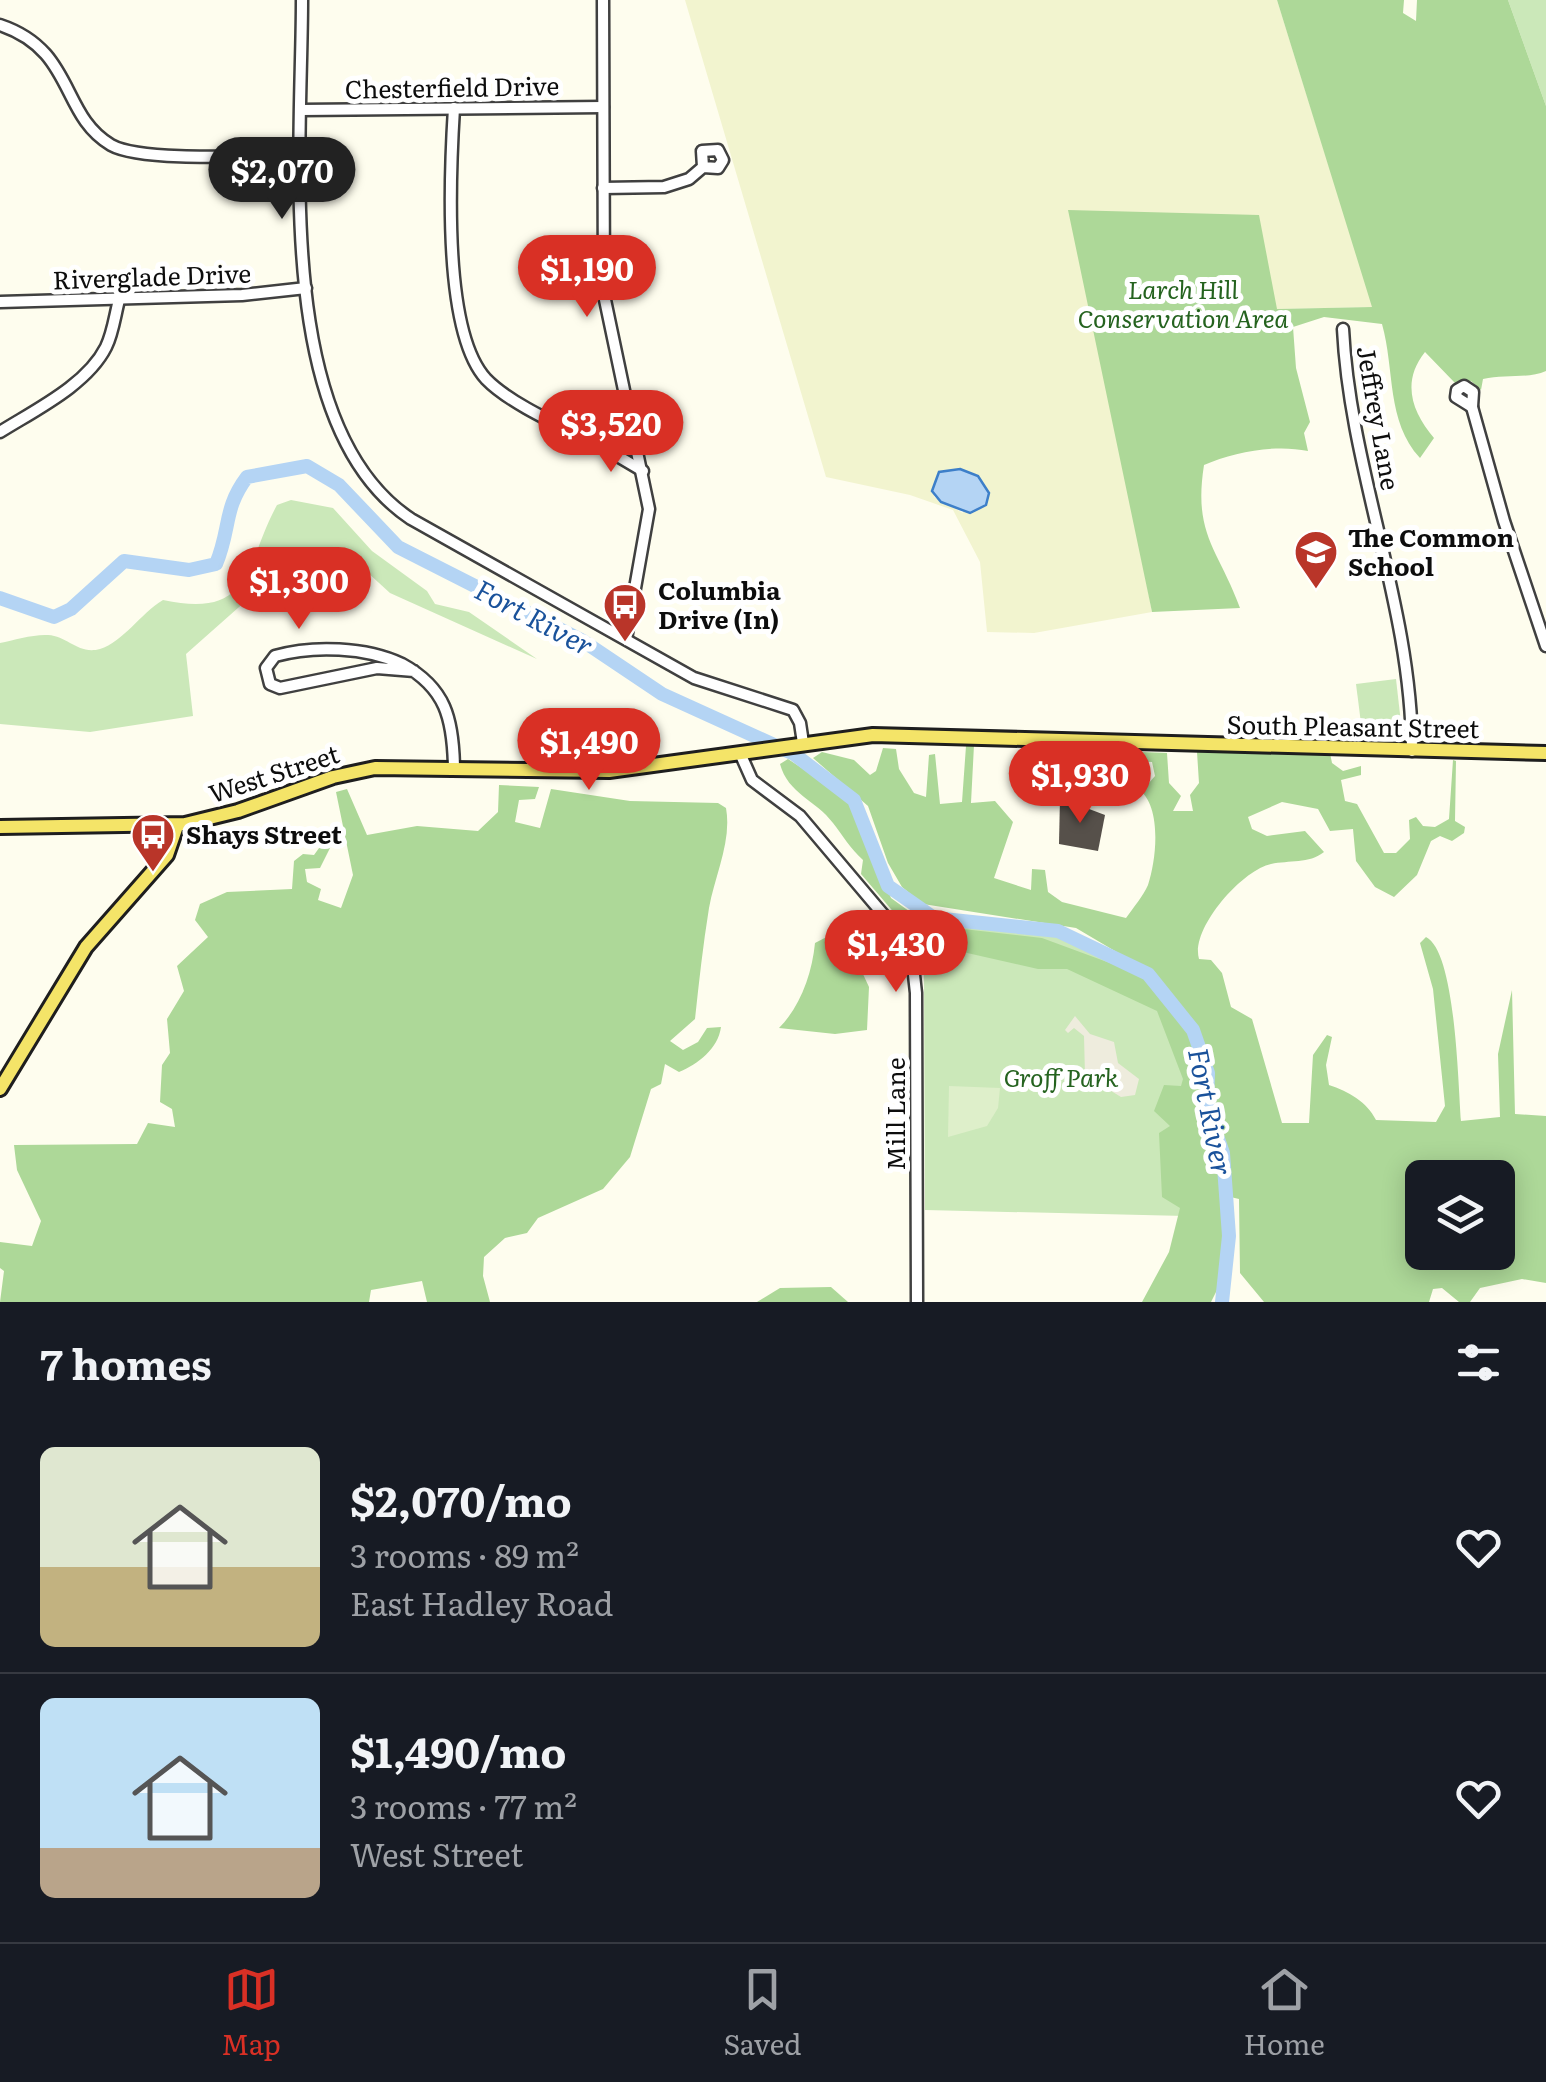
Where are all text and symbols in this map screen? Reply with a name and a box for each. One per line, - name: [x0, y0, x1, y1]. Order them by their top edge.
- street label: Chesterfield Drive: [344, 66, 560, 107]
- pin: $2,070: [201, 137, 363, 222]
- text: $2,070: [230, 145, 334, 193]
- pin: $1,190: [506, 235, 668, 320]
- text: $1,190: [540, 243, 634, 291]
- street label: Riverglade Drive: [52, 254, 252, 297]
- park label: Larch Hill Conservation Area: [1078, 270, 1289, 336]
- street label: Jeffrey Lane: [1349, 343, 1410, 493]
- pin: $3,520: [530, 390, 692, 475]
- text: $3,520: [560, 398, 662, 446]
- place label: The Common School: [1348, 518, 1514, 584]
- school or university icon: The Common School: [1293, 529, 1339, 590]
- pin: $1,300: [218, 547, 380, 632]
- text: $1,300: [249, 555, 349, 603]
- water label: Fort River: [468, 567, 602, 665]
- place label: Columbia Drive (In): [658, 571, 781, 637]
- bus stop icon: Columbia Drive (In): [602, 582, 648, 643]
- street label: South Pleasant Street: [1226, 705, 1480, 746]
- pin: $1,490: [508, 708, 670, 793]
- text: $1,490: [539, 716, 639, 764]
- street label: West Street: [203, 734, 344, 811]
- pin: $1,930: [999, 741, 1161, 826]
- text: $1,930: [1031, 749, 1129, 797]
- bus stop icon: Shays Street: [130, 812, 176, 873]
- place label: Shays Street: [186, 815, 342, 852]
- pin: $1,430: [815, 910, 977, 995]
- text: $1,430: [847, 918, 945, 966]
- water label: Fort River: [1179, 1044, 1245, 1179]
- street label: Mill Lane: [876, 1057, 913, 1171]
- park label: Groff Park: [1003, 1058, 1119, 1095]
- map controls: [1405, 1160, 1515, 1270]
- button: layers: [1405, 1160, 1515, 1270]
- text: 7 homes: [40, 1331, 212, 1393]
- icon: filters: [1451, 1335, 1506, 1390]
- text: $2,070/mo: [350, 1468, 572, 1530]
- icon: home: [120, 1487, 240, 1607]
- icon: heart: [1451, 1520, 1506, 1575]
- text: 3 rooms · 89 m²: [350, 1530, 579, 1578]
- text: East Hadley Road: [350, 1578, 613, 1626]
- text: $1,490/mo: [350, 1719, 567, 1781]
- icon: home: [120, 1738, 240, 1858]
- icon: heart: [1451, 1771, 1506, 1826]
- text: 3 rooms · 77 m²: [350, 1781, 577, 1829]
- text: West Street: [350, 1829, 523, 1877]
- tab: Map: [221, 1962, 281, 2064]
- tab: Saved: [723, 1962, 801, 2064]
- tab: Home: [1244, 1962, 1325, 2064]

